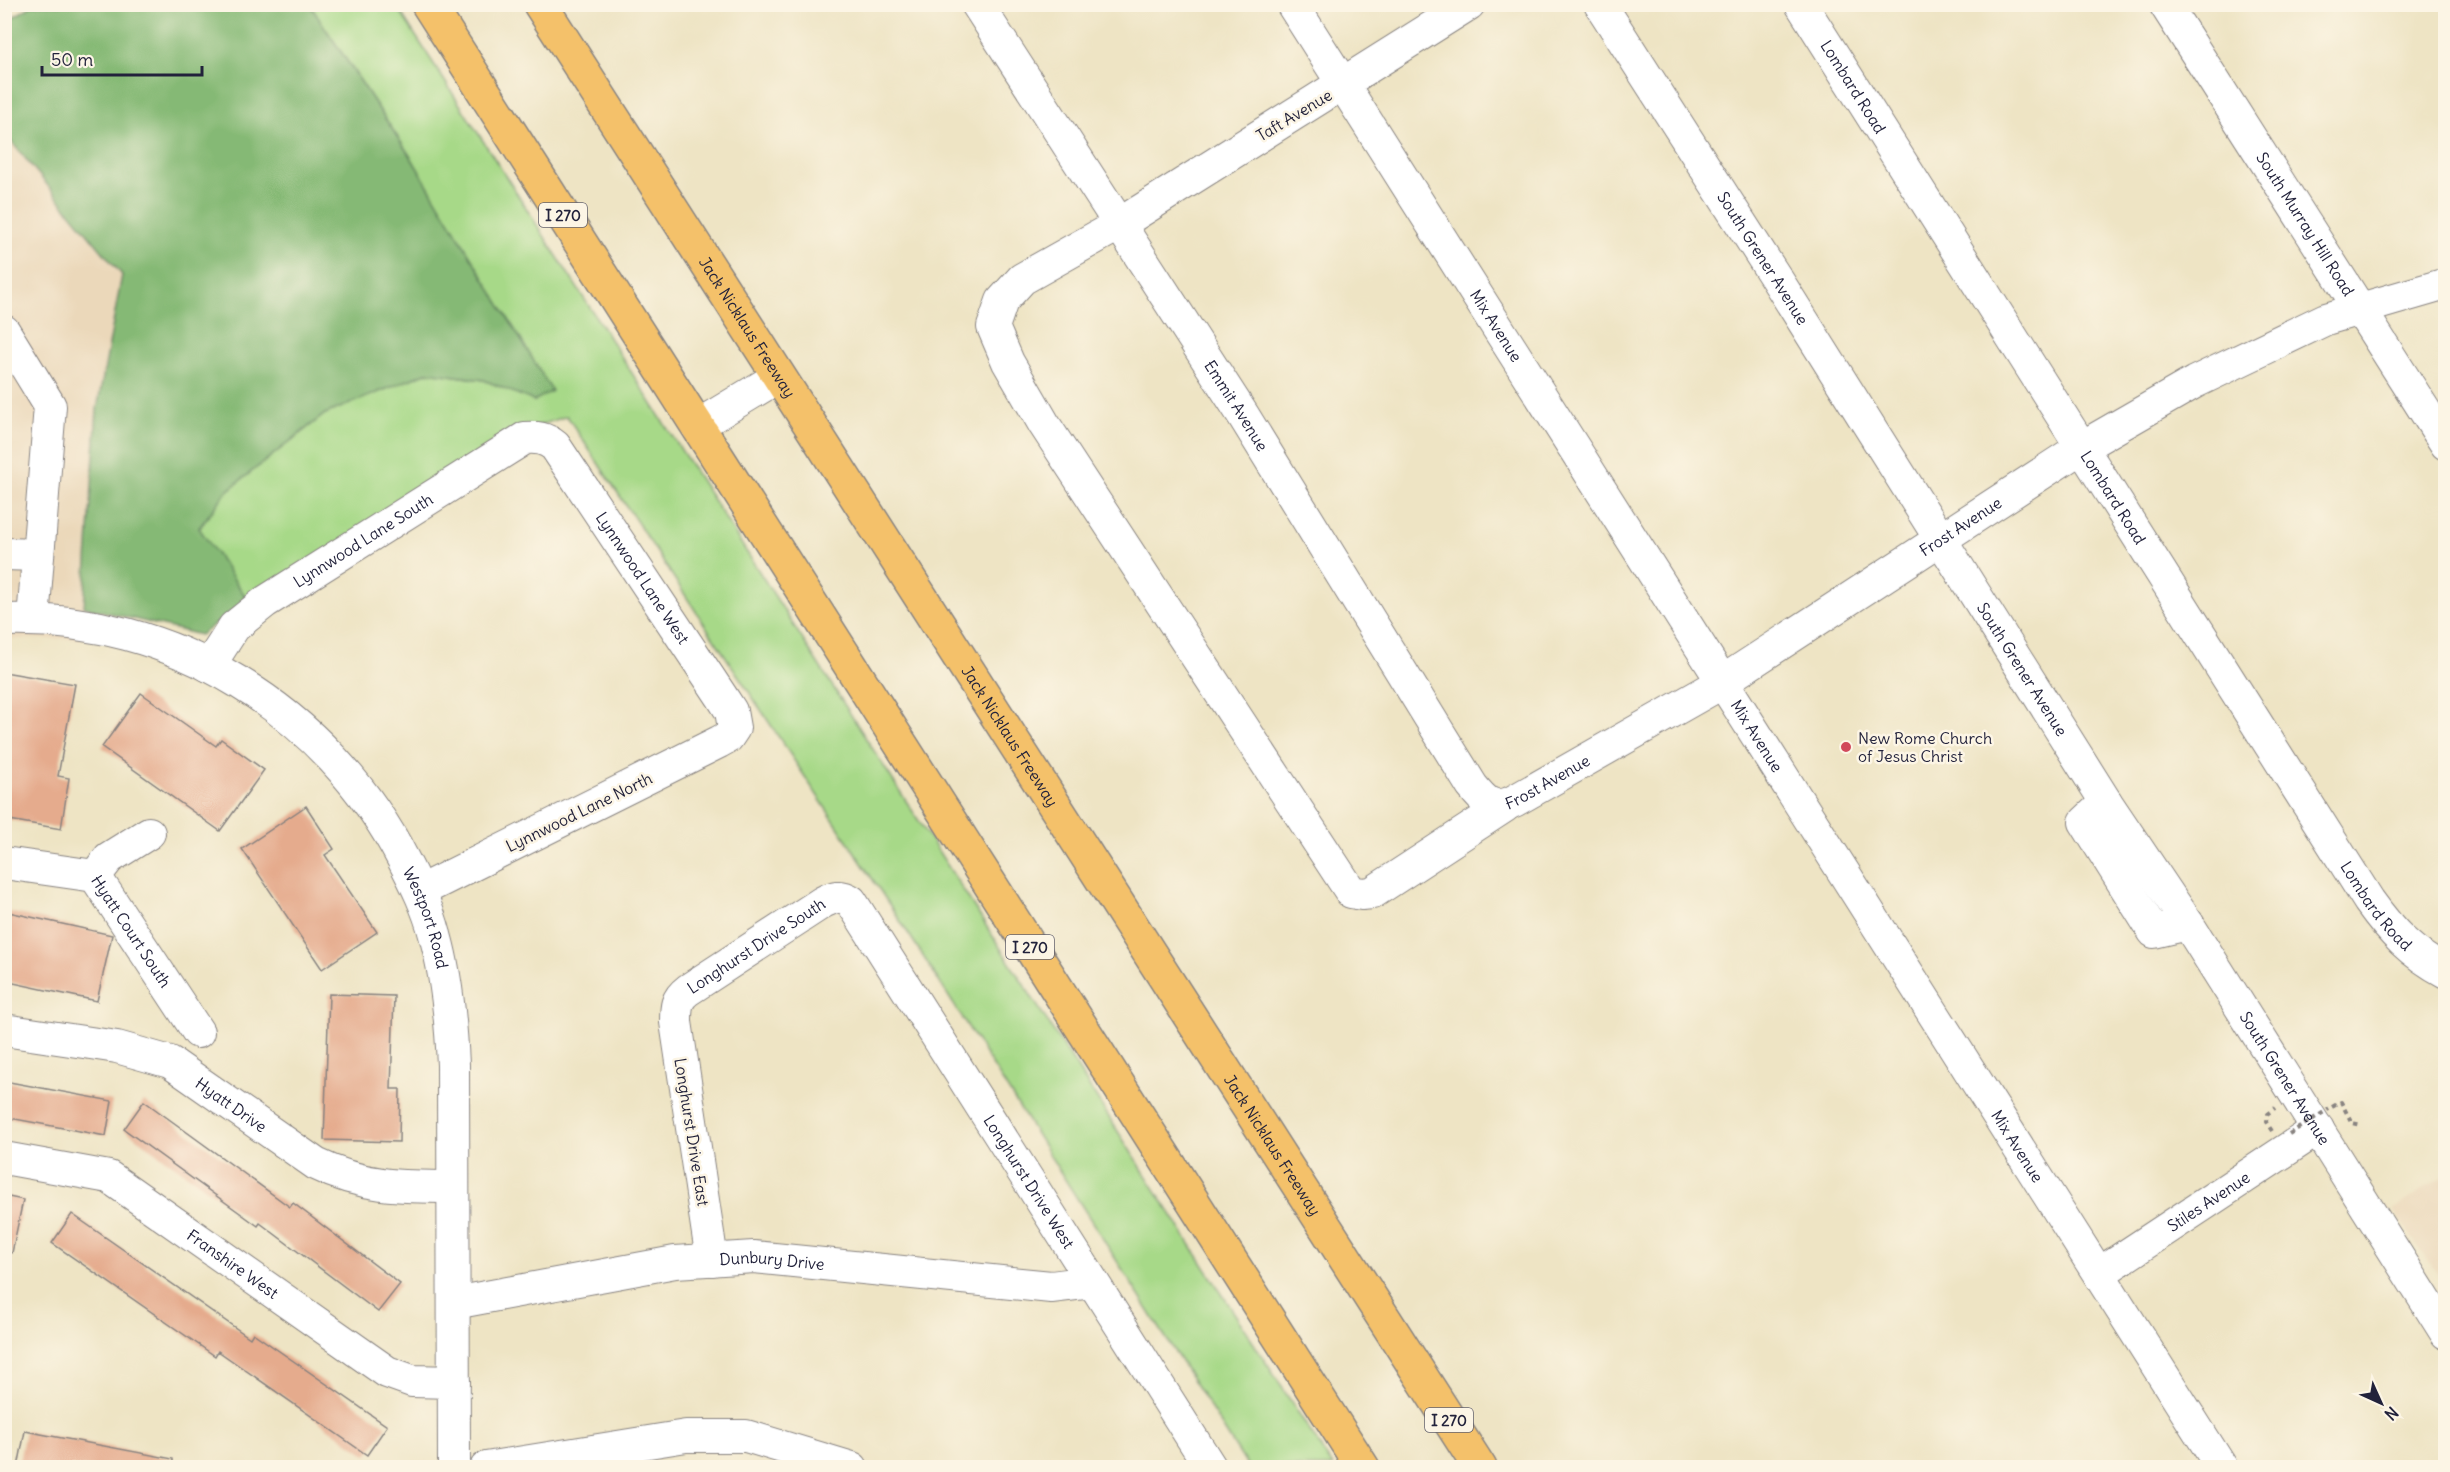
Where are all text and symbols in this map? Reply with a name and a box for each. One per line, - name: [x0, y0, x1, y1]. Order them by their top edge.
- street label: Lombard Road: [1816, 36, 1890, 137]
- scale bar: [42, 39, 202, 77]
- text: 50 m: [51, 48, 93, 71]
- street label: Taft Avenue: [1253, 85, 1335, 145]
- street label: South Murray Hill Road: [2252, 148, 2359, 300]
- street label: South Grener Avenue: [1713, 188, 1813, 328]
- road number: I 270: [539, 203, 587, 227]
- street label: Jack Nicklaus Freeway: [695, 253, 800, 401]
- street label: Mix Avenue: [1466, 286, 1527, 366]
- street label: Emmit Avenue: [1200, 356, 1273, 455]
- street label: Lombard Road: [2076, 447, 2150, 548]
- street label: Lynnwood Lane South: [289, 489, 436, 592]
- street label: Frost Avenue: [1916, 492, 2005, 560]
- street label: Lynnwood Lane West: [592, 508, 694, 648]
- street label: South Grener Avenue: [1973, 599, 2072, 740]
- street label: Jack Nicklaus Freeway: [957, 662, 1063, 810]
- street label: Mix Avenue: [1727, 696, 1787, 776]
- place label: New Rome Church of Jesus Christ: [1858, 728, 1992, 766]
- marker: New Rome Church of Jesus Christ: [1839, 740, 1853, 754]
- street label: Frost Avenue: [1502, 750, 1593, 814]
- street label: Lynnwood Lane North: [503, 768, 655, 856]
- street label: Lombard Road: [2336, 858, 2416, 955]
- street label: Westport Road: [399, 864, 453, 970]
- street label: Hyatt Court South: [87, 871, 176, 991]
- street label: Longhurst Drive South: [683, 893, 829, 998]
- road number: I 270: [1006, 935, 1054, 959]
- street label: South Grener Avenue: [2236, 1008, 2335, 1148]
- street label: Longhurst Drive East: [670, 1056, 714, 1208]
- street label: Jack Nicklaus Freeway: [1220, 1071, 1325, 1219]
- street label: Hyatt Drive: [192, 1073, 271, 1136]
- street label: Mix Avenue: [1987, 1106, 2048, 1186]
- street label: Longhurst Drive West: [979, 1111, 1079, 1253]
- street label: Stiles Avenue: [2163, 1167, 2253, 1236]
- street label: Franshire West: [183, 1225, 283, 1303]
- street label: Dunbury Drive: [719, 1247, 825, 1274]
- north arrow: [2351, 1373, 2411, 1433]
- text: N: [2381, 1403, 2403, 1425]
- road number: I 270: [1425, 1408, 1473, 1432]

